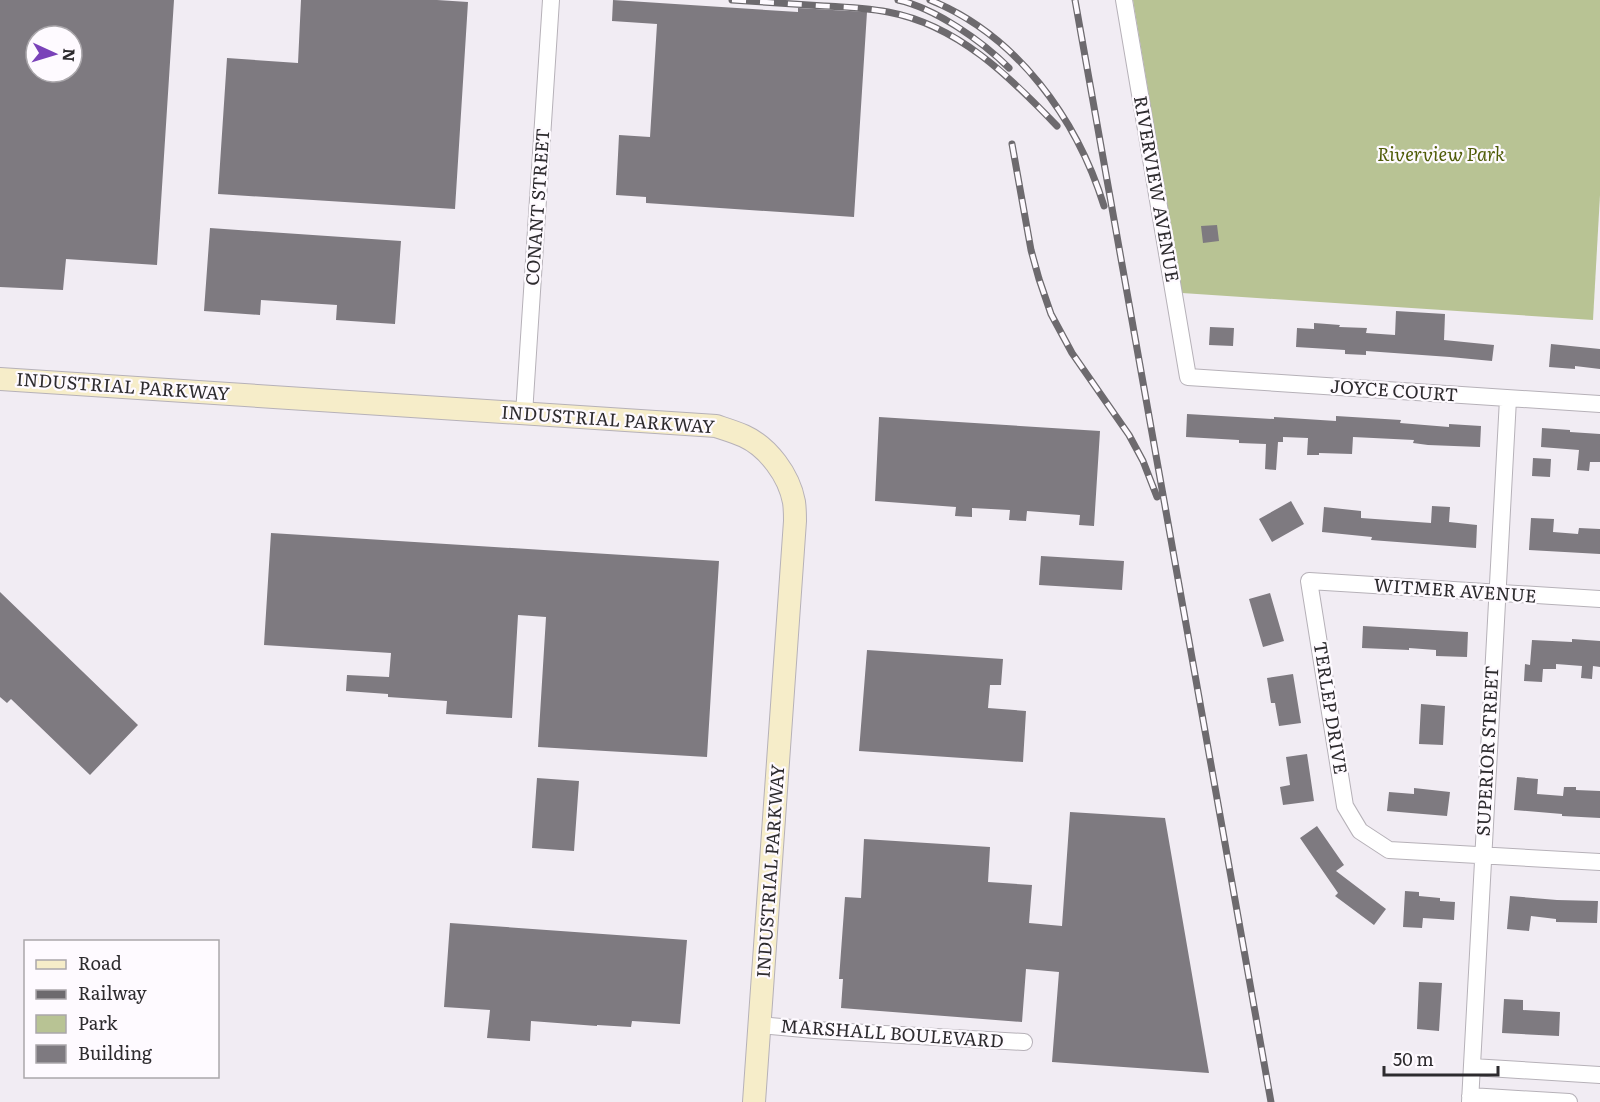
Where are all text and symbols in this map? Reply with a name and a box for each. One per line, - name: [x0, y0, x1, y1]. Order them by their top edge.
- north arrow: [24, 24, 84, 84]
- text: N: [58, 48, 82, 63]
- street label: RIVERVIEW AVENUE: [1128, 93, 1187, 284]
- street label: CONANT STREET: [518, 127, 555, 287]
- park label: Riverview Park: [1377, 140, 1505, 167]
- street label: INDUSTRIAL PARKWAY: [15, 365, 231, 406]
- street label: JOYCE COURT: [1329, 372, 1459, 407]
- street label: INDUSTRIAL PARKWAY: [500, 398, 716, 439]
- street label: WITMER AVENUE: [1373, 570, 1537, 609]
- street label: TERLEP DRIVE: [1308, 639, 1355, 776]
- street label: SUPERIOR STREET: [1469, 665, 1504, 837]
- street label: INDUSTRIAL PARKWAY: [749, 763, 790, 979]
- legend: [24, 940, 219, 1078]
- text: Road: [78, 949, 122, 976]
- text: Railway: [78, 979, 147, 1006]
- text: Park: [78, 1009, 119, 1036]
- street label: MARSHALL BOULEVARD: [780, 1011, 1005, 1054]
- text: Building: [78, 1039, 153, 1066]
- scale bar: [1384, 1039, 1498, 1077]
- text: 50 m: [1393, 1045, 1434, 1072]

